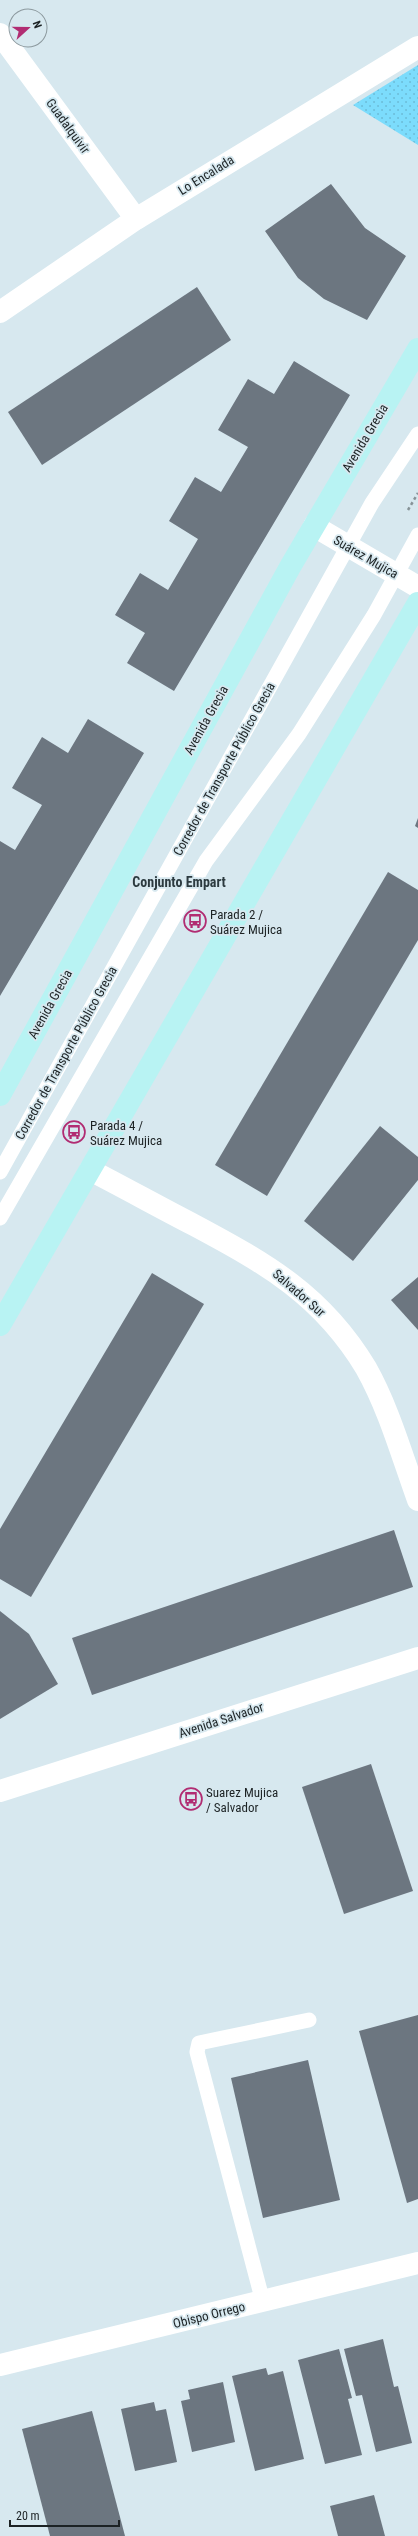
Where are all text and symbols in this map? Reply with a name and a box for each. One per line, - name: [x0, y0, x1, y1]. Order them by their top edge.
- north arrow: [8, 8, 48, 48]
- text: N: [30, 19, 44, 30]
- street label: Guadalquivir: [43, 96, 93, 156]
- street label: Lo Encalada: [175, 152, 237, 198]
- street label: Avenida Grecia: [339, 401, 391, 475]
- street label: Suárez Mujica: [331, 532, 401, 582]
- street label: Corredor de Transporte Público Grecia: [170, 680, 278, 858]
- street label: Avenida Grecia: [181, 683, 231, 757]
- district label: Conjunto Empart: [132, 874, 226, 890]
- place label: Parada 2 / Suárez Mujica: [210, 907, 282, 937]
- bus stop icon: Parada 2 / Suárez Mujica: [182, 908, 208, 934]
- street label: Corredor de Transporte Público Grecia: [12, 964, 120, 1142]
- street label: Avenida Grecia: [25, 967, 75, 1041]
- place label: Parada 4 / Suárez Mujica: [90, 1118, 162, 1148]
- bus stop icon: Parada 4 / Suárez Mujica: [61, 1119, 87, 1145]
- street label: Salvador Sur: [270, 1266, 328, 1320]
- street label: Avenida Salvador: [177, 1699, 265, 1741]
- place label: Suarez Mujica / Salvador: [206, 1785, 278, 1815]
- bus stop icon: Suarez Mujica / Salvador: [178, 1786, 204, 1812]
- street label: Obispo Orrego: [171, 2299, 247, 2331]
- scale bar: [10, 2502, 119, 2528]
- text: 20 m: [16, 2509, 40, 2523]

